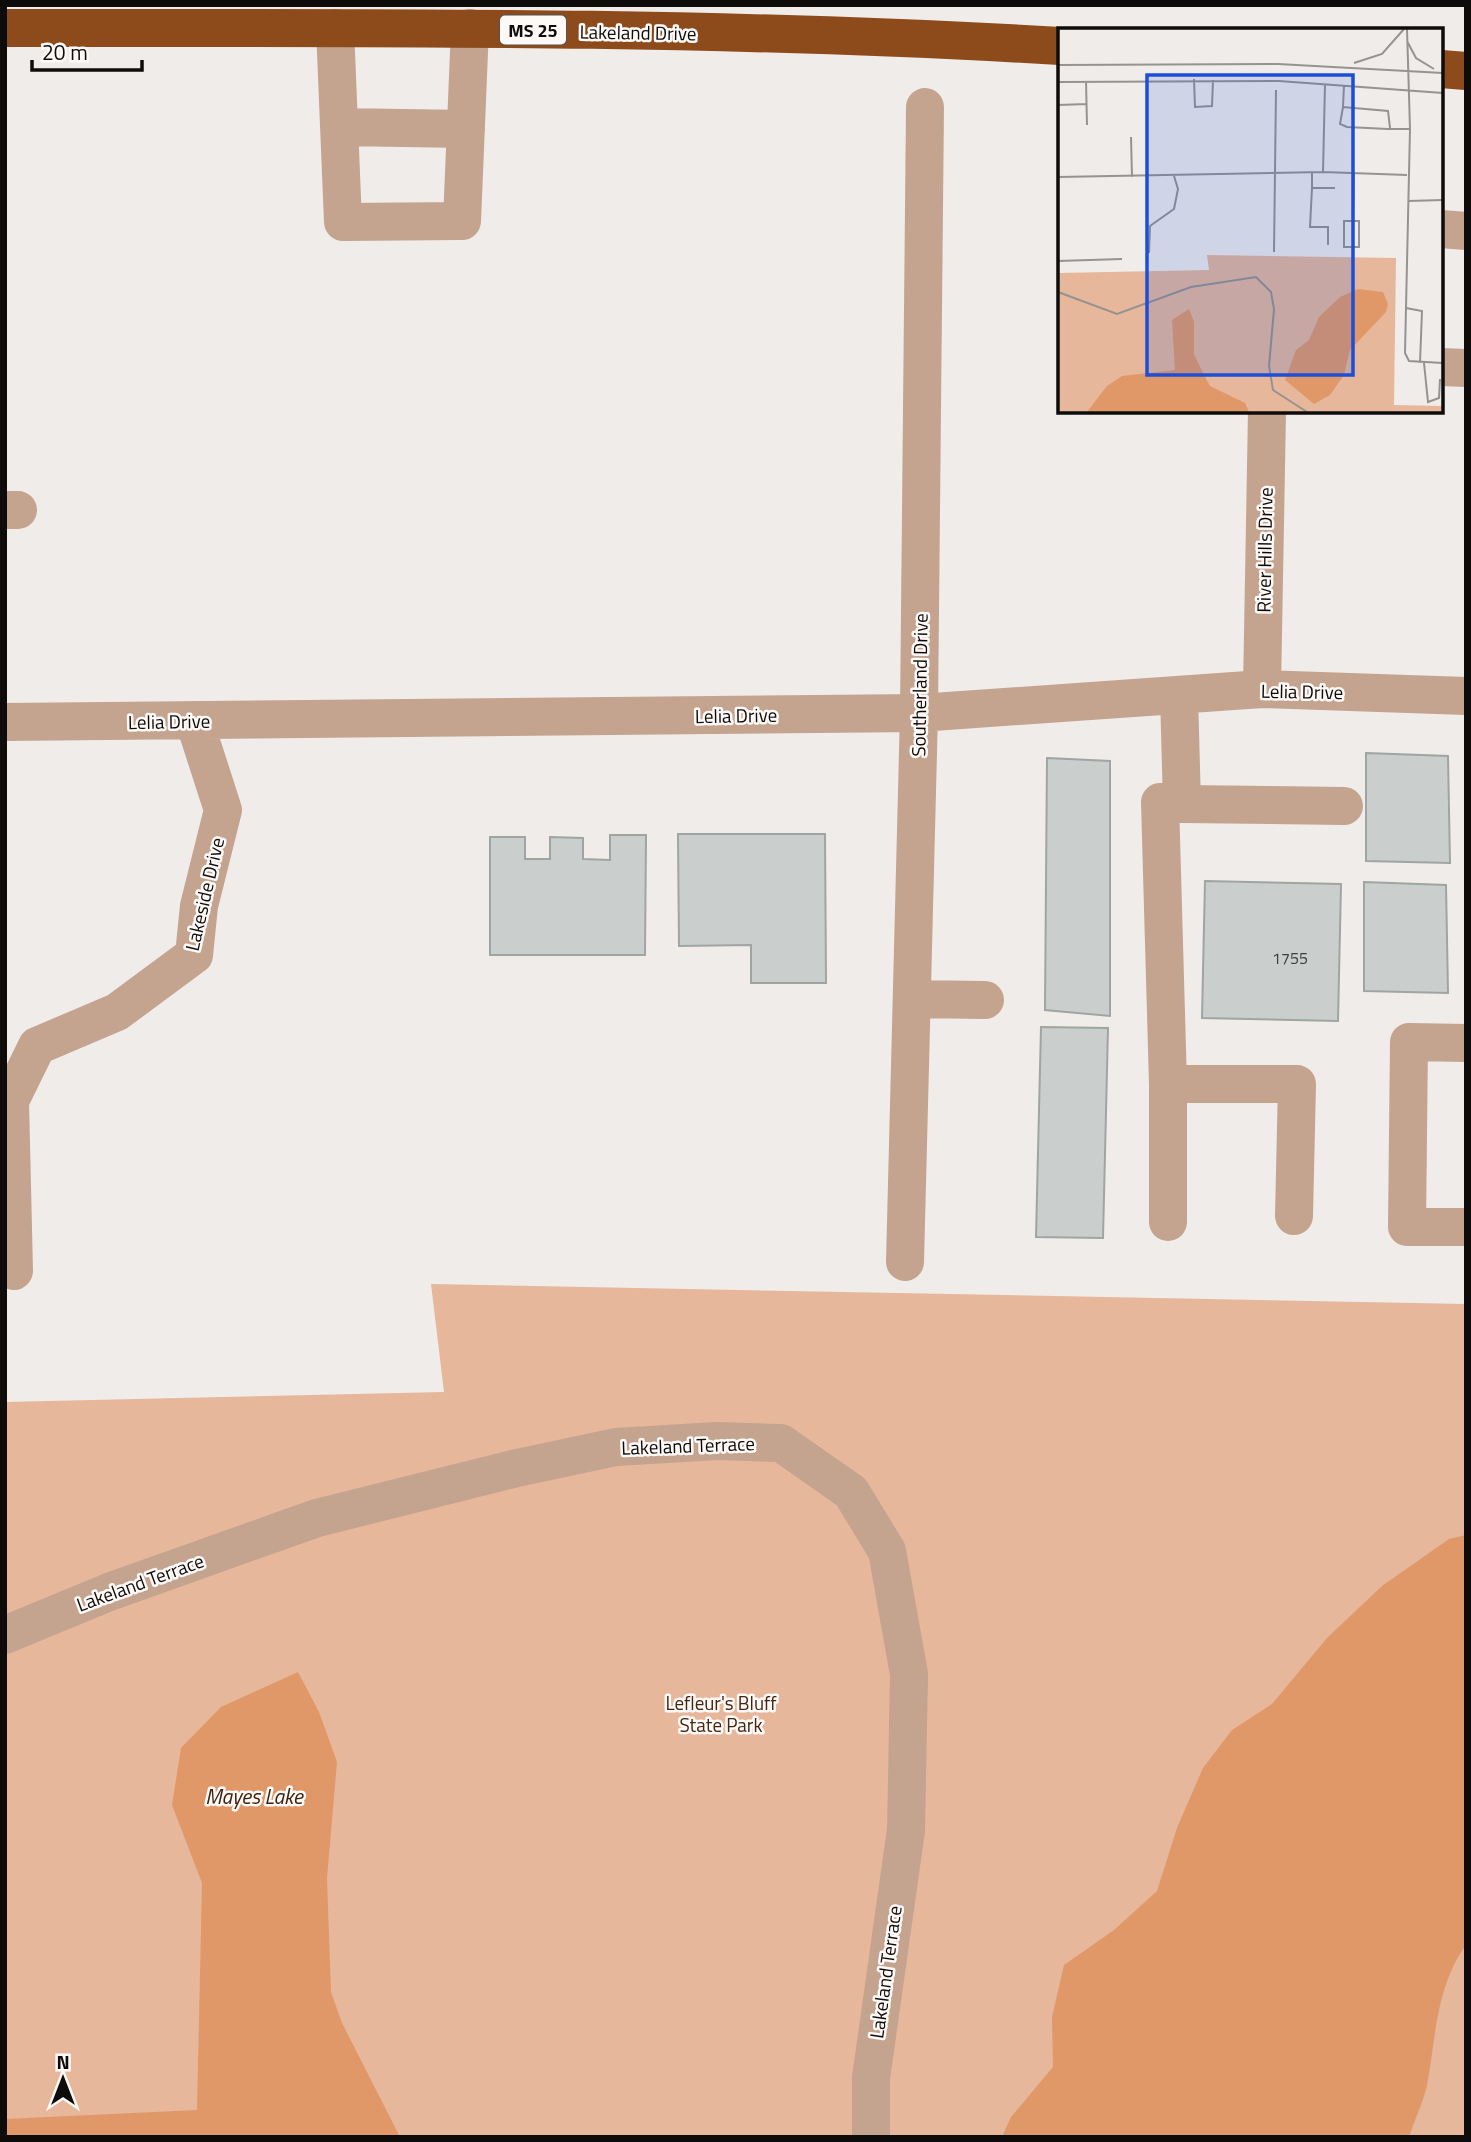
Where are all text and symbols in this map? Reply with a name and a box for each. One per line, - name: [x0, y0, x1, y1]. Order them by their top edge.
- road number: MS 25: [500, 15, 566, 44]
- street label: Lakeland Drive: [579, 16, 697, 48]
- scale bar: [32, 28, 142, 72]
- inset map: [1058, 28, 1443, 413]
- text: 20 m: [42, 36, 88, 68]
- street label: River Hills Drive: [1248, 487, 1280, 613]
- street label: Southerland Drive: [903, 613, 935, 757]
- street label: Lelia Drive: [1261, 676, 1343, 706]
- street label: Lelia Drive: [695, 700, 777, 730]
- street label: Lelia Drive: [128, 706, 210, 736]
- street label: Lakeside Drive: [177, 834, 231, 954]
- house number: 1755: [1272, 946, 1308, 970]
- street label: Lakeland Terrace: [621, 1428, 755, 1462]
- street label: Lakeland Terrace: [72, 1546, 208, 1618]
- park label: Lefleur's Bluff State Park: [665, 1688, 777, 1739]
- water label: Mayes Lake: [205, 1780, 304, 1812]
- street label: Lakeland Terrace: [861, 1904, 909, 2040]
- north arrow: [28, 2044, 98, 2114]
- text: N: [56, 2047, 70, 2076]

